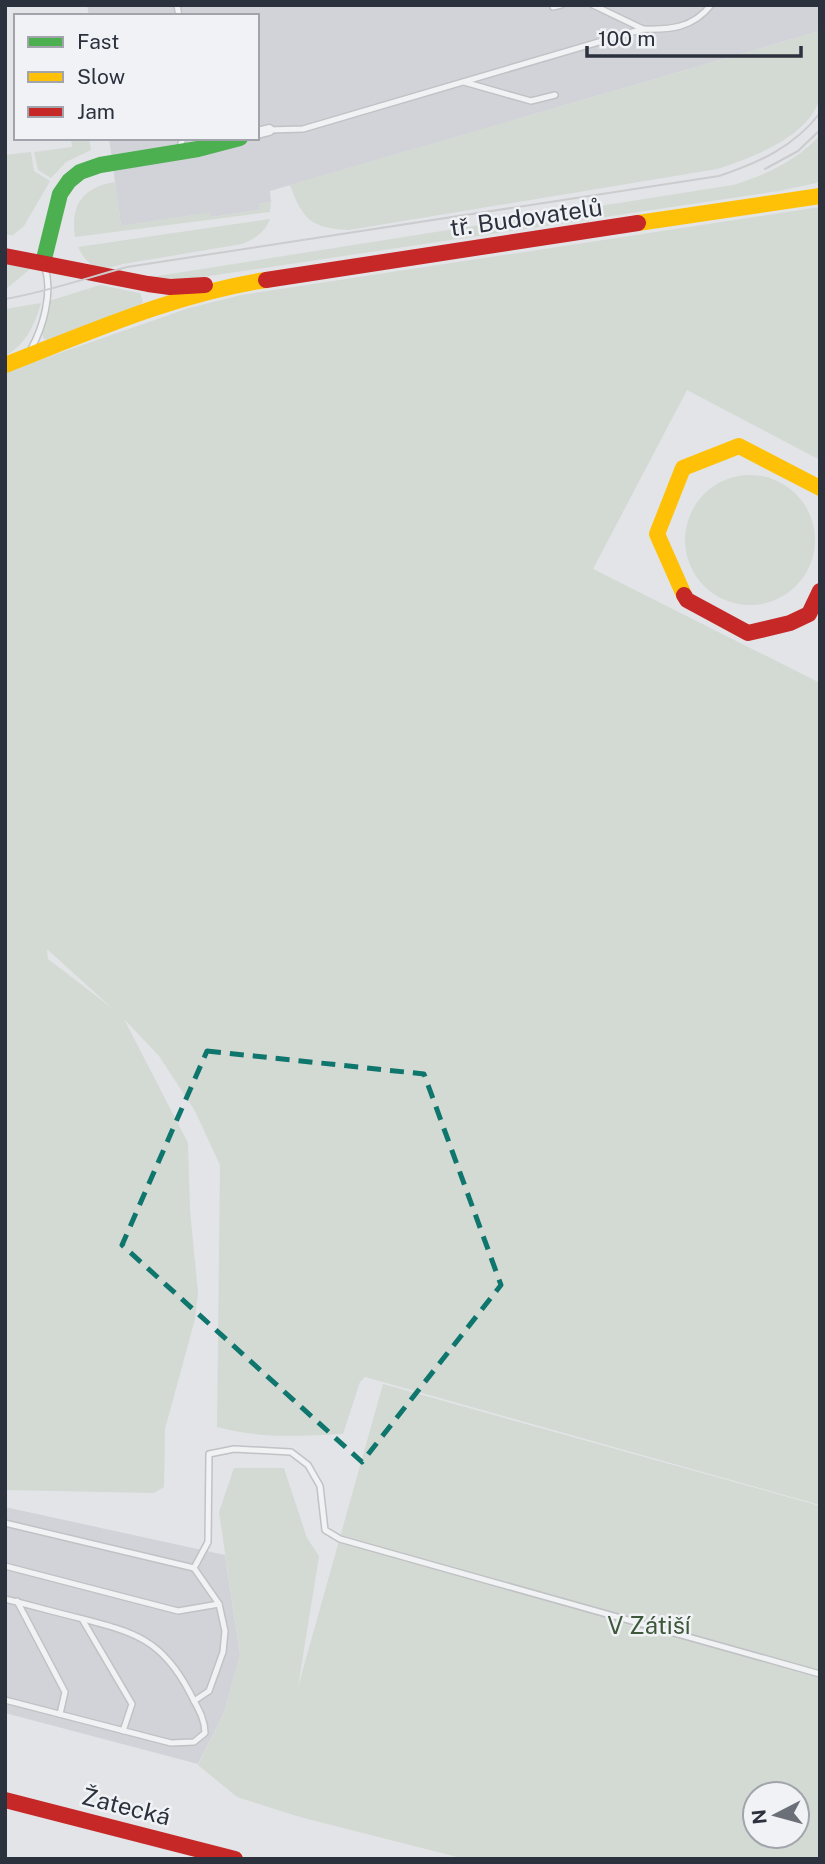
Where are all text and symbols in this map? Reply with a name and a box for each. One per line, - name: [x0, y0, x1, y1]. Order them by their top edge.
- legend: [14, 14, 259, 140]
- scale bar: [587, 14, 800, 58]
- text: 100 m: [598, 26, 655, 51]
- text: Fast: [77, 29, 119, 54]
- text: Slow: [77, 64, 125, 89]
- text: Jam: [77, 99, 115, 124]
- street label: tř. Budovatelů: [448, 192, 604, 242]
- park label: V Zátiší: [607, 1611, 692, 1639]
- north arrow: [741, 1780, 811, 1850]
- street label: Žatecká: [79, 1782, 173, 1831]
- text: N: [747, 1808, 771, 1825]

